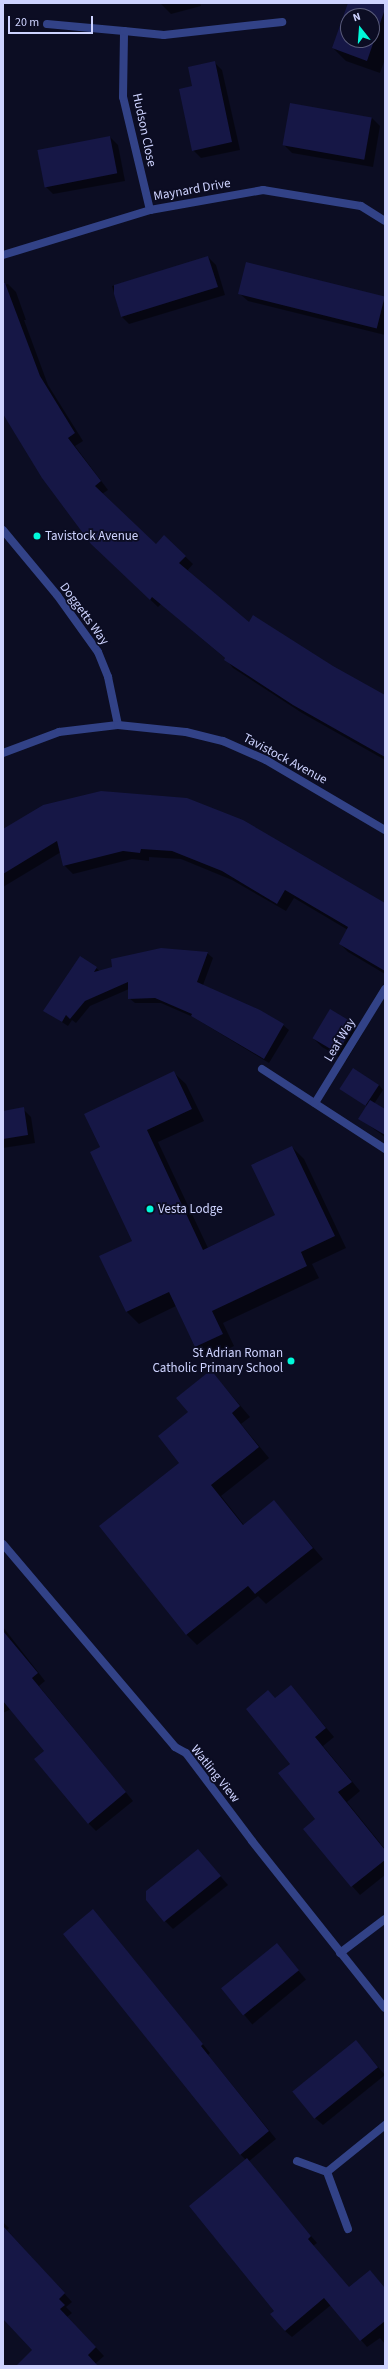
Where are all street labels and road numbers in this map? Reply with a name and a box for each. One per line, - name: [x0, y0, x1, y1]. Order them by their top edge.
- street label: Hudson Close: [129, 92, 159, 168]
- street label: Maynard Drive: [152, 176, 232, 204]
- street label: Doggetts Way: [56, 580, 112, 648]
- street label: Tavistock Avenue: [240, 730, 330, 788]
- street label: Leaf Way: [321, 1015, 359, 1065]
- street label: Watling View: [187, 1742, 243, 1806]

